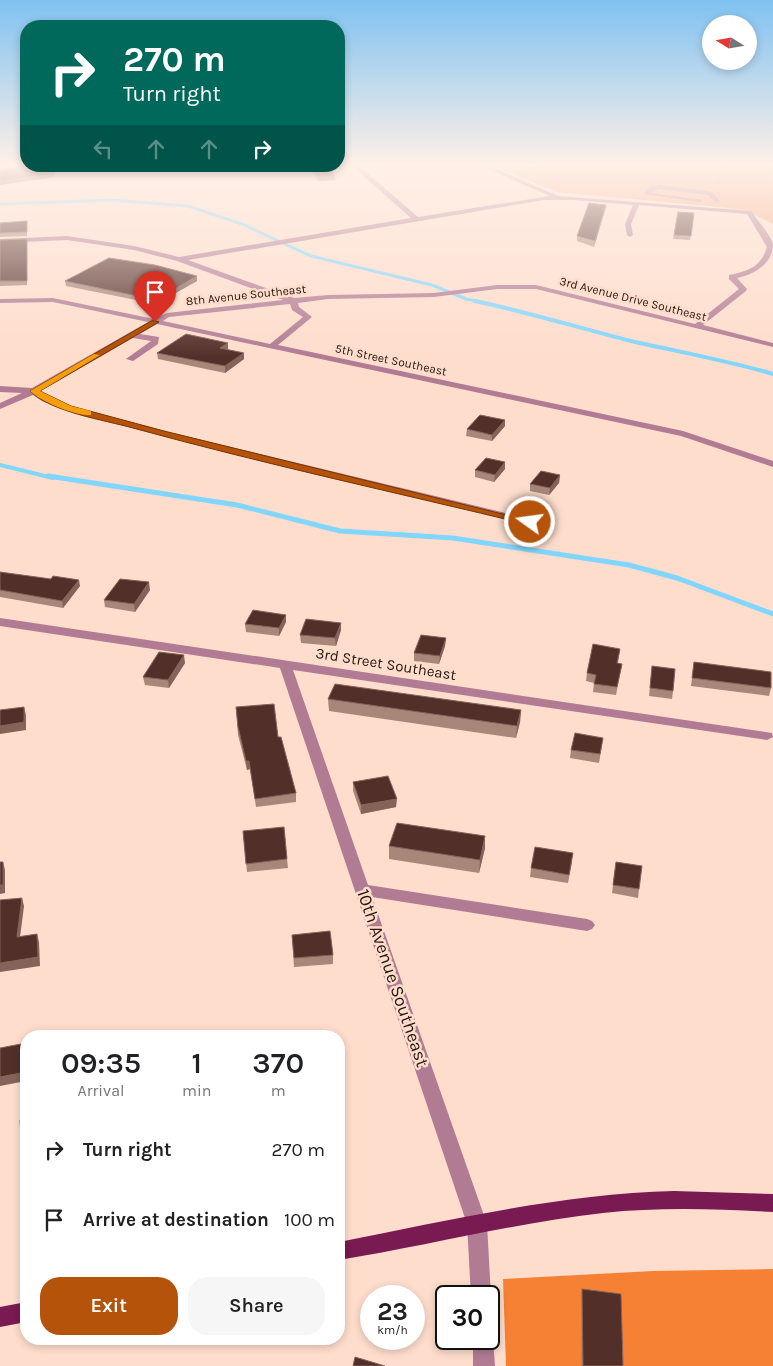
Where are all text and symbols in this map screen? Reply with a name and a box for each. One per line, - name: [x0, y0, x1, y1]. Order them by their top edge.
- north arrow: [702, 15, 758, 70]
- map controls: [702, 15, 757, 70]
- text: 270 m: [123, 39, 226, 80]
- icon: right: [40, 40, 105, 105]
- text: Turn right: [123, 81, 221, 107]
- icon: left: [89, 135, 117, 163]
- icon: ahead: [142, 135, 170, 163]
- icon: ahead: [195, 135, 223, 163]
- icon: right: [248, 135, 276, 163]
- pin: [134, 271, 176, 322]
- street label: 3rd Avenue Drive Southeast: [558, 274, 708, 324]
- icon: arrive: [141, 278, 169, 306]
- street label: 8th Avenue Southeast: [185, 282, 307, 308]
- street label: 5th Street Southeast: [334, 341, 448, 379]
- position arrow: [503, 495, 555, 547]
- street label: 3rd Street Southeast: [314, 644, 458, 684]
- street label: 10th Avenue Southeast: [352, 886, 434, 1070]
- text: 09:35: [61, 1045, 141, 1081]
- text: 1: [191, 1045, 202, 1081]
- text: 370: [252, 1045, 304, 1081]
- text: Arrival: [78, 1081, 124, 1100]
- text: min: [182, 1081, 211, 1100]
- text: m: [271, 1081, 286, 1100]
- icon: right: [40, 1136, 68, 1164]
- text: Turn right: [83, 1139, 172, 1161]
- text: 270 m: [272, 1139, 325, 1161]
- icon: arrive: [40, 1206, 68, 1234]
- text: Arrive at destination: [83, 1209, 269, 1231]
- text: 100 m: [284, 1209, 335, 1231]
- button: Exit: [40, 1277, 178, 1335]
- button: Share: [188, 1277, 325, 1335]
- speed limit sign: 30: [435, 1285, 500, 1350]
- text: 23: [377, 1297, 408, 1326]
- text: km/h: [377, 1323, 408, 1337]

